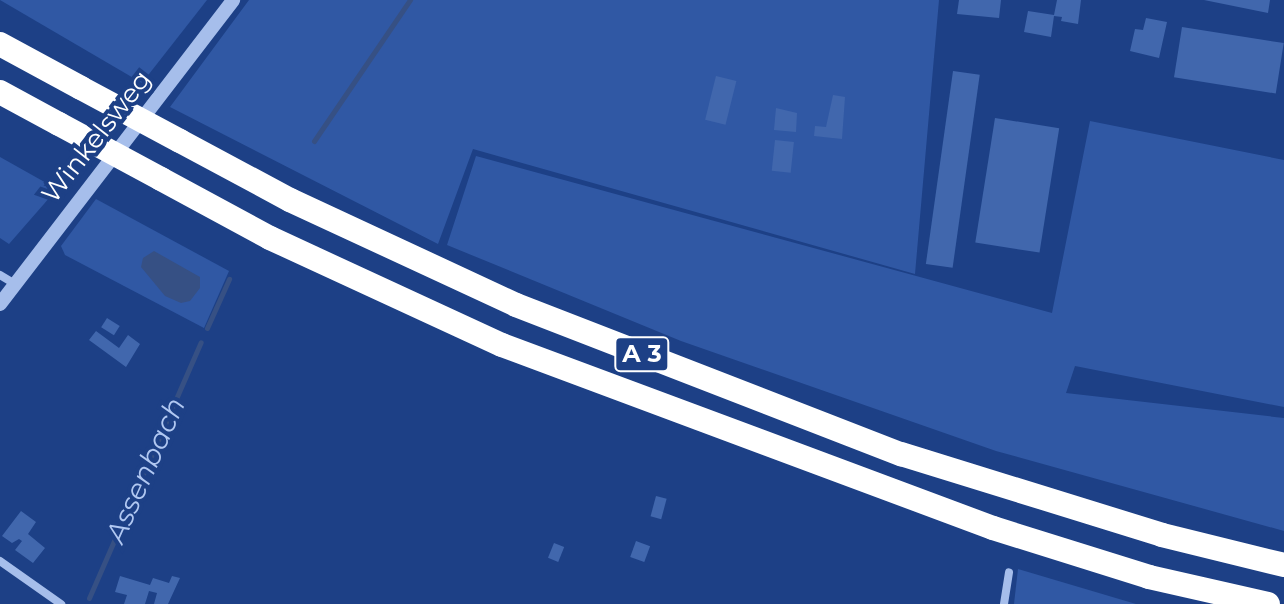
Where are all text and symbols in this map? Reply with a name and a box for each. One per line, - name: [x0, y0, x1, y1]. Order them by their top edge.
- street label: Winkelsweg: [36, 65, 158, 209]
- road number: A 3: [614, 334, 670, 374]
- water label: Assenbach: [98, 392, 192, 548]

